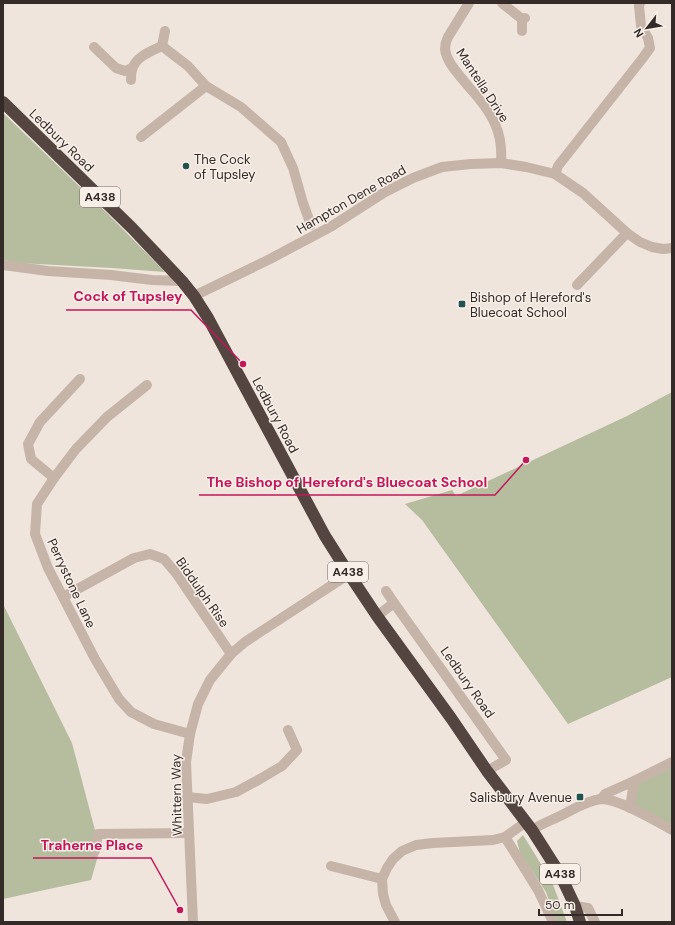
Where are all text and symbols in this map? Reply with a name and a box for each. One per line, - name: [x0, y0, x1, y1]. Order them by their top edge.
- north arrow: [627, 8, 667, 48]
- text: N: [630, 26, 646, 40]
- street label: Mantella Drive: [452, 45, 513, 125]
- street label: Ledbury Road: [26, 105, 98, 175]
- place label: The Cock of Tupsley: [194, 151, 256, 183]
- marker: The Cock of Tupsley: [181, 161, 191, 171]
- street label: Hampton Dene Road: [293, 161, 409, 238]
- road number: A438: [80, 187, 120, 207]
- callout: Cock of Tupsley: [66, 284, 191, 310]
- text: Cock of Tupsley: [74, 287, 183, 305]
- place label: Bishop of Hereford's Bluecoat School: [470, 289, 591, 321]
- marker: Bishop of Hereford's Bluecoat School: [457, 299, 467, 309]
- street label: Ledbury Road: [248, 374, 303, 456]
- callout: The Bishop of Hereford's Bluecoat School: [199, 469, 495, 495]
- text: The Bishop of Hereford's Bluecoat School: [207, 473, 487, 491]
- street label: Perrystone Lane: [43, 536, 100, 631]
- street label: Biddulph Rise: [172, 554, 233, 631]
- road number: A438: [328, 562, 368, 582]
- street label: Ledbury Road: [437, 643, 498, 721]
- street label: Whittern Way: [167, 754, 186, 836]
- place label: Salisbury Avenue: [470, 789, 572, 806]
- marker: Salisbury Avenue: [575, 792, 585, 802]
- callout: Traherne Place: [33, 832, 151, 858]
- text: Traherne Place: [41, 836, 143, 854]
- road number: A438: [540, 864, 580, 884]
- scale bar: [539, 891, 622, 917]
- text: 50 m: [545, 897, 574, 913]

